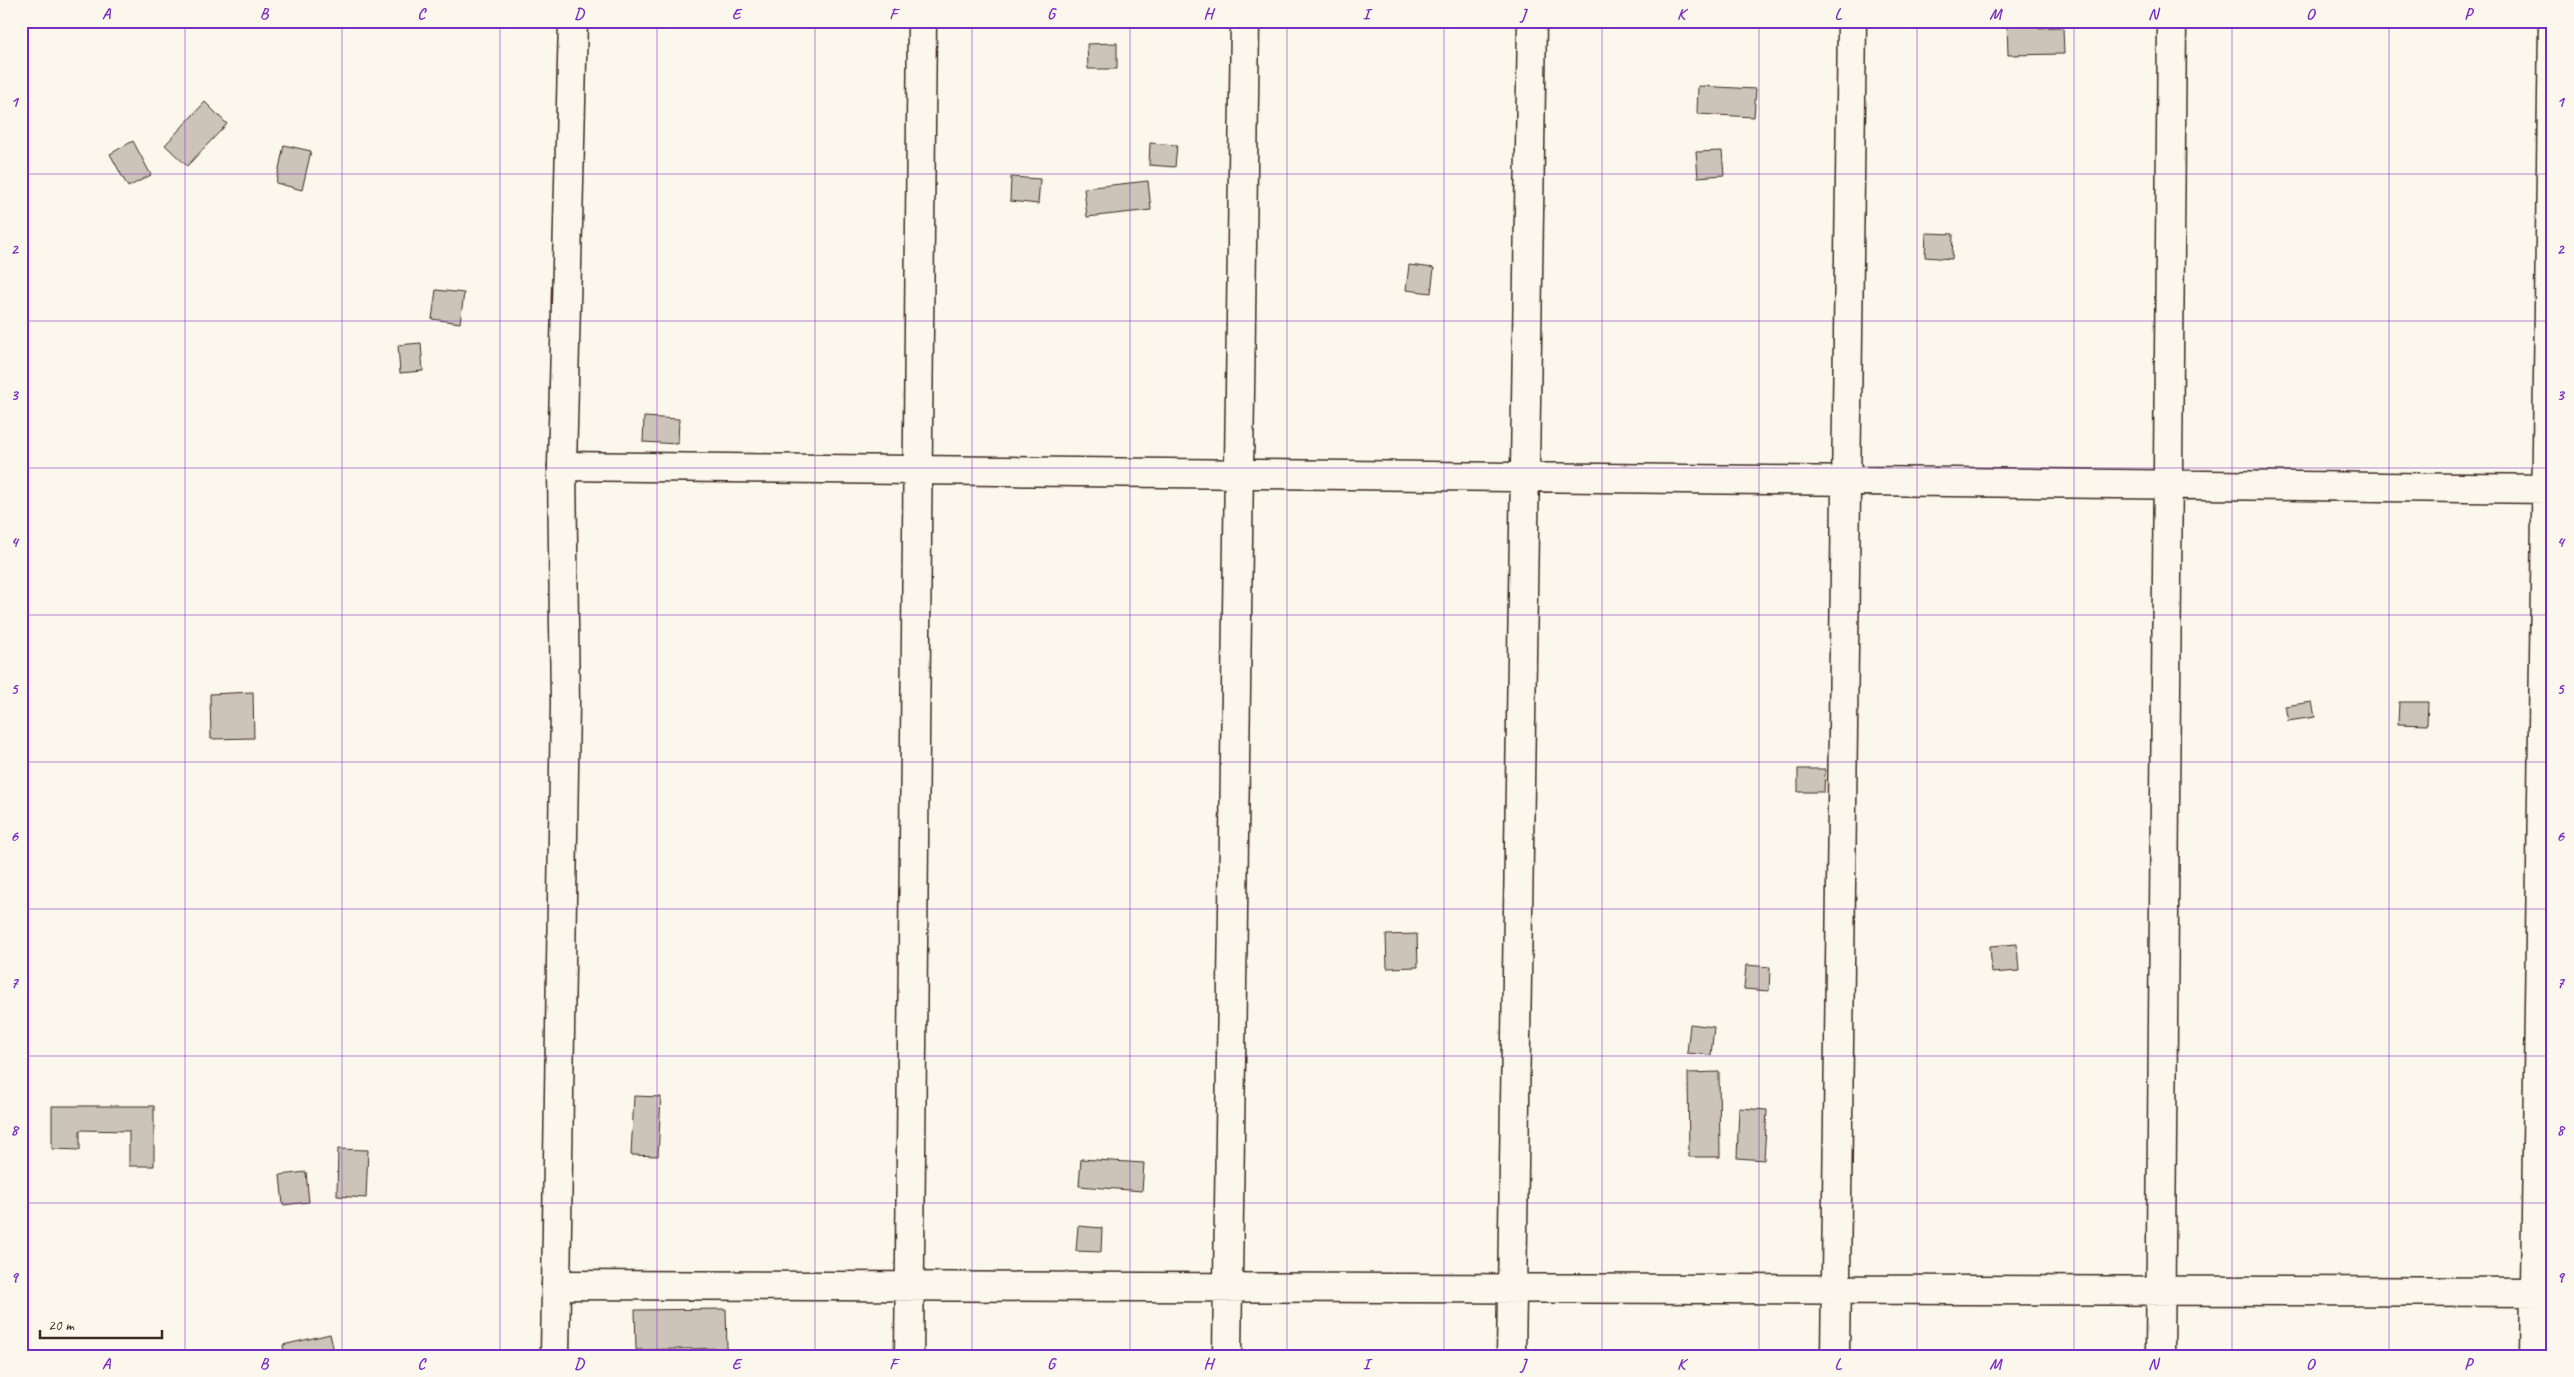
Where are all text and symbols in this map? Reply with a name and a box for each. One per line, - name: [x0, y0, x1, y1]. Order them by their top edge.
- text: A: [102, 4, 112, 24]
- text: B: [260, 4, 270, 24]
- text: C: [417, 4, 427, 24]
- text: D: [574, 4, 585, 24]
- text: E: [732, 4, 743, 24]
- text: F: [889, 4, 900, 24]
- text: G: [1047, 4, 1057, 24]
- text: H: [1203, 4, 1215, 24]
- text: I: [1363, 4, 1373, 24]
- text: J: [1519, 4, 1528, 24]
- text: K: [1677, 4, 1689, 24]
- text: L: [1835, 4, 1843, 24]
- text: M: [1989, 4, 2003, 24]
- text: N: [2148, 4, 2161, 24]
- text: O: [2306, 4, 2316, 24]
- text: P: [2464, 4, 2474, 24]
- text: 1: [10, 92, 19, 112]
- text: 1: [2556, 92, 2565, 112]
- text: 2: [10, 239, 19, 259]
- text: 2: [2556, 239, 2565, 259]
- text: 3: [10, 385, 19, 405]
- text: 3: [2556, 385, 2565, 405]
- text: 4: [10, 532, 19, 552]
- text: 4: [2556, 532, 2565, 552]
- text: 5: [11, 679, 20, 699]
- text: 5: [2557, 679, 2566, 699]
- text: 6: [10, 826, 19, 846]
- text: 6: [2556, 826, 2565, 846]
- text: 7: [10, 973, 19, 993]
- text: 7: [2556, 973, 2565, 993]
- text: 8: [10, 1120, 19, 1140]
- text: 8: [2556, 1120, 2565, 1140]
- text: 9: [10, 1267, 19, 1287]
- text: 9: [2556, 1267, 2565, 1287]
- scale bar: [40, 1307, 162, 1339]
- text: 20 m: [48, 1316, 75, 1335]
- text: A: [102, 1354, 112, 1374]
- text: B: [260, 1354, 270, 1374]
- text: C: [417, 1354, 427, 1374]
- text: D: [574, 1354, 585, 1374]
- text: E: [732, 1354, 743, 1374]
- text: F: [889, 1354, 900, 1374]
- text: G: [1047, 1354, 1057, 1374]
- text: H: [1203, 1354, 1215, 1374]
- text: I: [1363, 1354, 1373, 1374]
- text: J: [1519, 1354, 1528, 1374]
- text: K: [1677, 1354, 1689, 1374]
- text: L: [1835, 1354, 1843, 1374]
- text: M: [1989, 1354, 2003, 1374]
- text: N: [2148, 1354, 2161, 1374]
- text: O: [2306, 1354, 2316, 1374]
- text: P: [2464, 1354, 2474, 1374]

